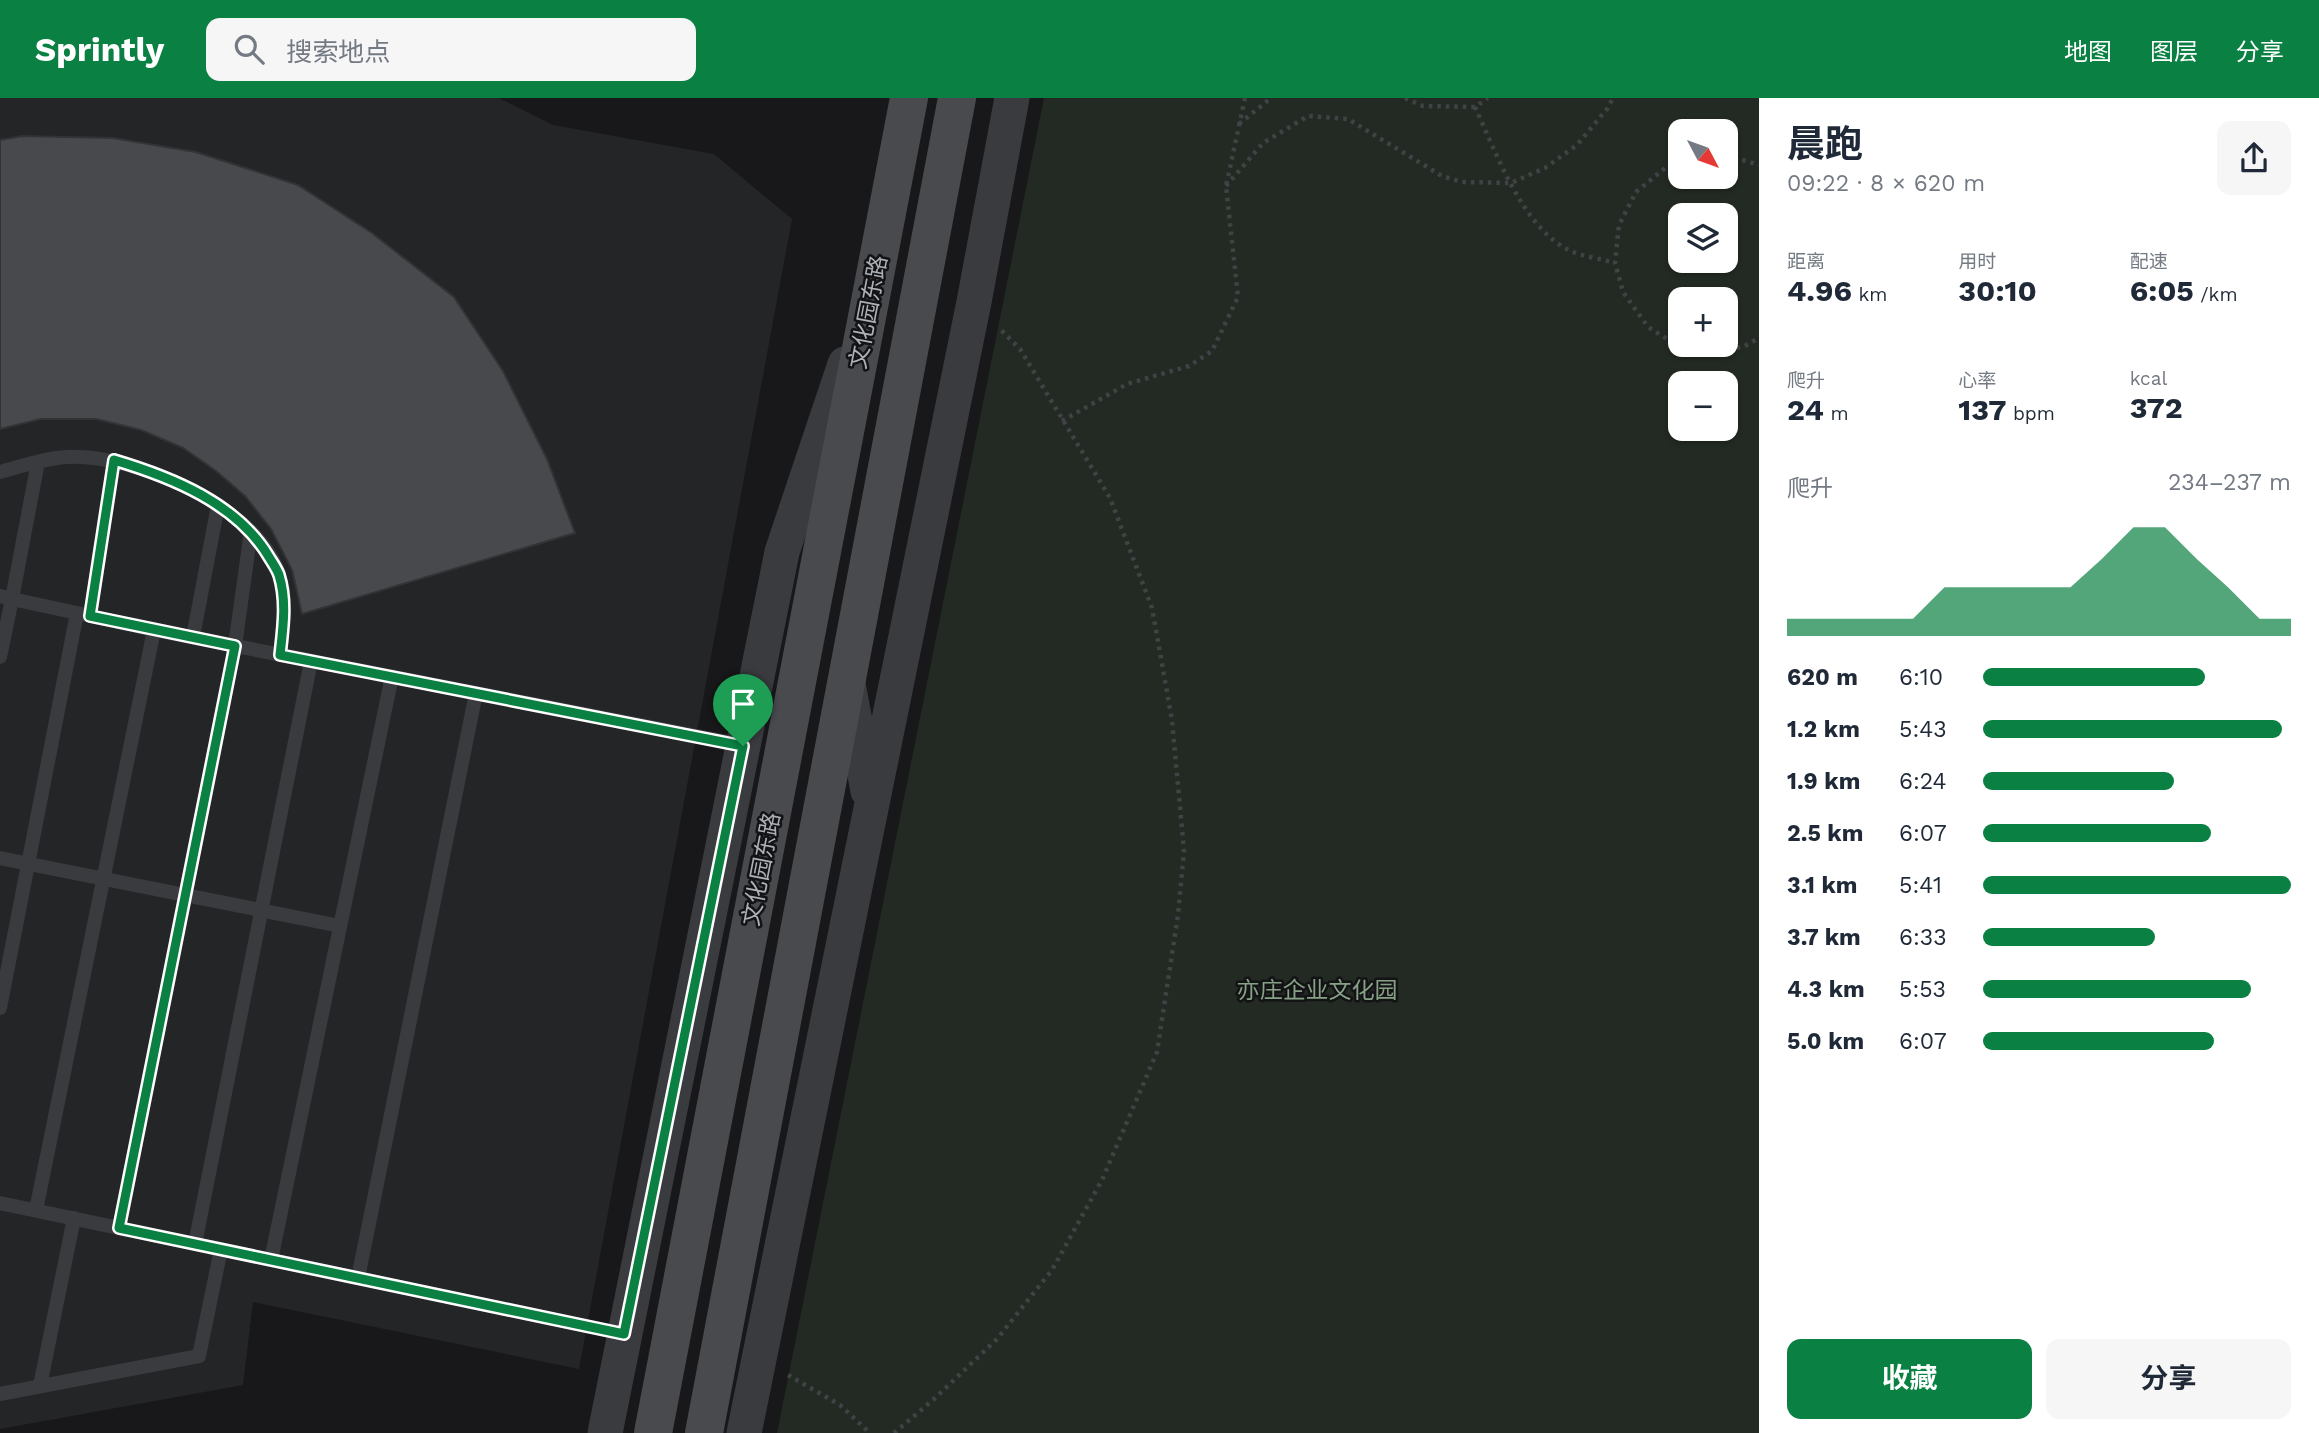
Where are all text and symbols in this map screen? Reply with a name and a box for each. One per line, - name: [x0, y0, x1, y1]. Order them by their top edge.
- search box: [206, 18, 696, 81]
- text: Sprintly: [35, 30, 164, 69]
- icon: search: [230, 30, 268, 68]
- text: 搜索地点: [286, 37, 390, 67]
- text: 地图: [2064, 38, 2112, 66]
- text: 图层: [2150, 38, 2198, 66]
- text: 分享: [2236, 38, 2284, 66]
- north arrow: [1668, 119, 1738, 189]
- map controls: [1668, 119, 1738, 441]
- button: share: [2217, 121, 2291, 195]
- text: 晨跑: [1787, 122, 1863, 166]
- text: 09:22 · 8 × 620 m: [1787, 170, 1985, 197]
- button: layers: [1668, 203, 1738, 273]
- text: 距离: [1787, 250, 1825, 273]
- text: 用时: [1958, 250, 1996, 273]
- text: 配速: [2130, 250, 2168, 273]
- street label: 文化园东路: [844, 253, 893, 371]
- text: 4.96: [1787, 273, 1852, 308]
- text: 30:10: [1958, 273, 2037, 308]
- text: 6:05: [2130, 273, 2194, 308]
- text: km: [1852, 283, 1887, 306]
- text: /km: [2194, 283, 2238, 306]
- button: +: [1668, 287, 1738, 357]
- text: kcal: [2130, 367, 2167, 390]
- text: 爬升: [1787, 369, 1825, 392]
- text: 心率: [1958, 369, 1996, 392]
- button: −: [1668, 371, 1738, 441]
- text: 372: [2130, 390, 2183, 425]
- text: 24: [1787, 392, 1824, 427]
- text: 137: [1958, 392, 2006, 427]
- text: m: [1824, 402, 1849, 425]
- text: bpm: [2006, 402, 2055, 425]
- text: 234–237 m: [2168, 469, 2291, 496]
- text: 爬升: [1787, 475, 1833, 502]
- text: 620 m: [1787, 664, 1858, 691]
- text: 6:10: [1899, 664, 1943, 691]
- pin: [713, 674, 773, 746]
- icon: arrive: [724, 685, 762, 723]
- text: 1.2 km: [1787, 716, 1860, 743]
- text: 5:43: [1899, 716, 1947, 743]
- text: 1.9 km: [1787, 768, 1860, 795]
- text: 6:24: [1899, 768, 1947, 795]
- street label: 文化园东路: [737, 810, 786, 928]
- text: 2.5 km: [1787, 820, 1863, 847]
- text: 6:07: [1899, 820, 1947, 847]
- text: 3.1 km: [1787, 872, 1857, 899]
- text: 5:41: [1899, 872, 1942, 899]
- text: 3.7 km: [1787, 924, 1861, 951]
- text: 6:33: [1899, 924, 1947, 951]
- text: 4.3 km: [1787, 976, 1865, 1003]
- text: 5:53: [1899, 976, 1946, 1003]
- park label: 亦庄企业文化园: [1237, 977, 1398, 1004]
- text: 5.0 km: [1787, 1028, 1864, 1055]
- text: 6:07: [1899, 1028, 1947, 1055]
- button: 收藏: [1787, 1339, 2032, 1419]
- button: 分享: [2046, 1339, 2291, 1419]

